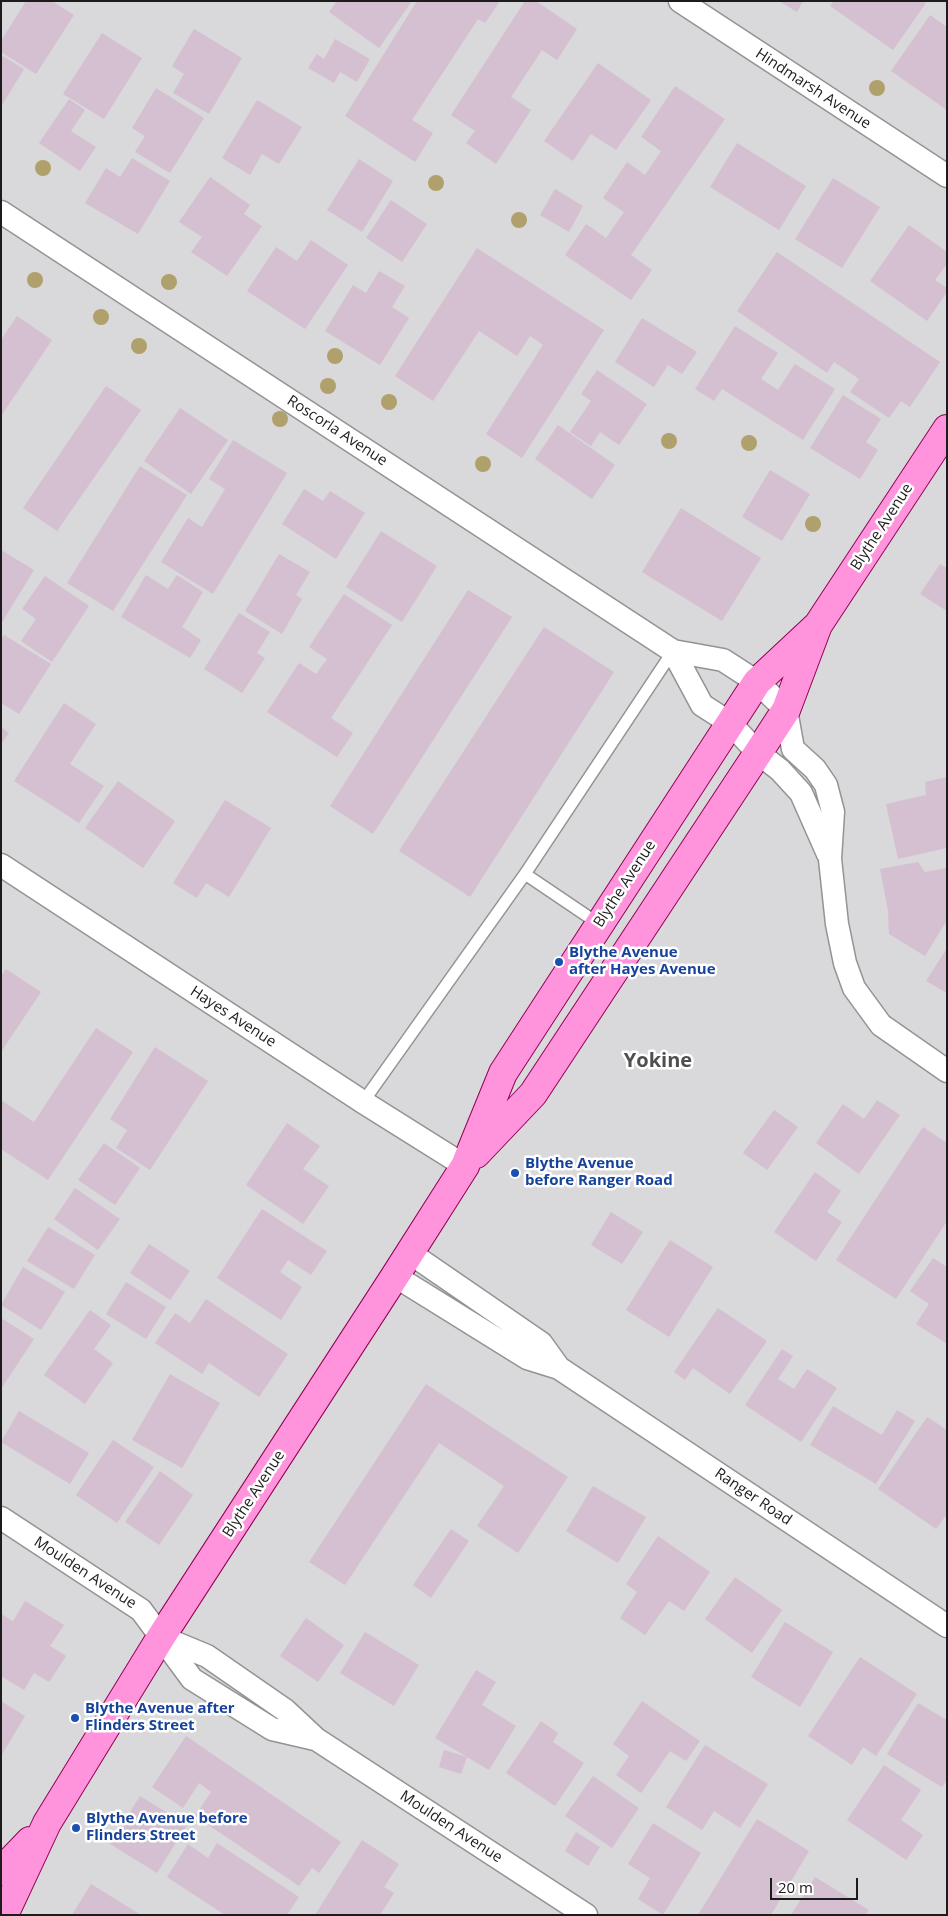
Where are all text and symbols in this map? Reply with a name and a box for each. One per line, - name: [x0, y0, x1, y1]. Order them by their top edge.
- street label: Hindmarsh Avenue: [752, 45, 874, 133]
- street label: Roscorla Avenue: [283, 392, 391, 470]
- street label: Blythe Avenue: [847, 480, 917, 574]
- street label: Blythe Avenue: [590, 837, 660, 931]
- place label: Blythe Avenue after Hayes Avenue: [569, 944, 716, 979]
- marker: Blythe Avenue after Hayes Avenue: [553, 956, 565, 968]
- street label: Hayes Avenue: [187, 983, 279, 1051]
- district label: Yokine: [624, 1049, 692, 1073]
- place label: Blythe Avenue before Ranger Road: [525, 1155, 673, 1190]
- marker: Blythe Avenue before Ranger Road: [509, 1167, 521, 1179]
- street label: Blythe Avenue: [219, 1447, 289, 1541]
- street label: Ranger Road: [711, 1465, 795, 1529]
- street label: Moulden Avenue: [30, 1533, 140, 1613]
- place label: Blythe Avenue after Flinders Street: [85, 1700, 235, 1735]
- marker: Blythe Avenue after Flinders Street: [69, 1712, 81, 1724]
- street label: Moulden Avenue: [396, 1787, 506, 1867]
- place label: Blythe Avenue before Flinders Street: [86, 1810, 248, 1845]
- marker: Blythe Avenue before Flinders Street: [70, 1822, 82, 1834]
- scale bar: [773, 1868, 860, 1900]
- text: 20 m: [778, 1877, 813, 1897]

